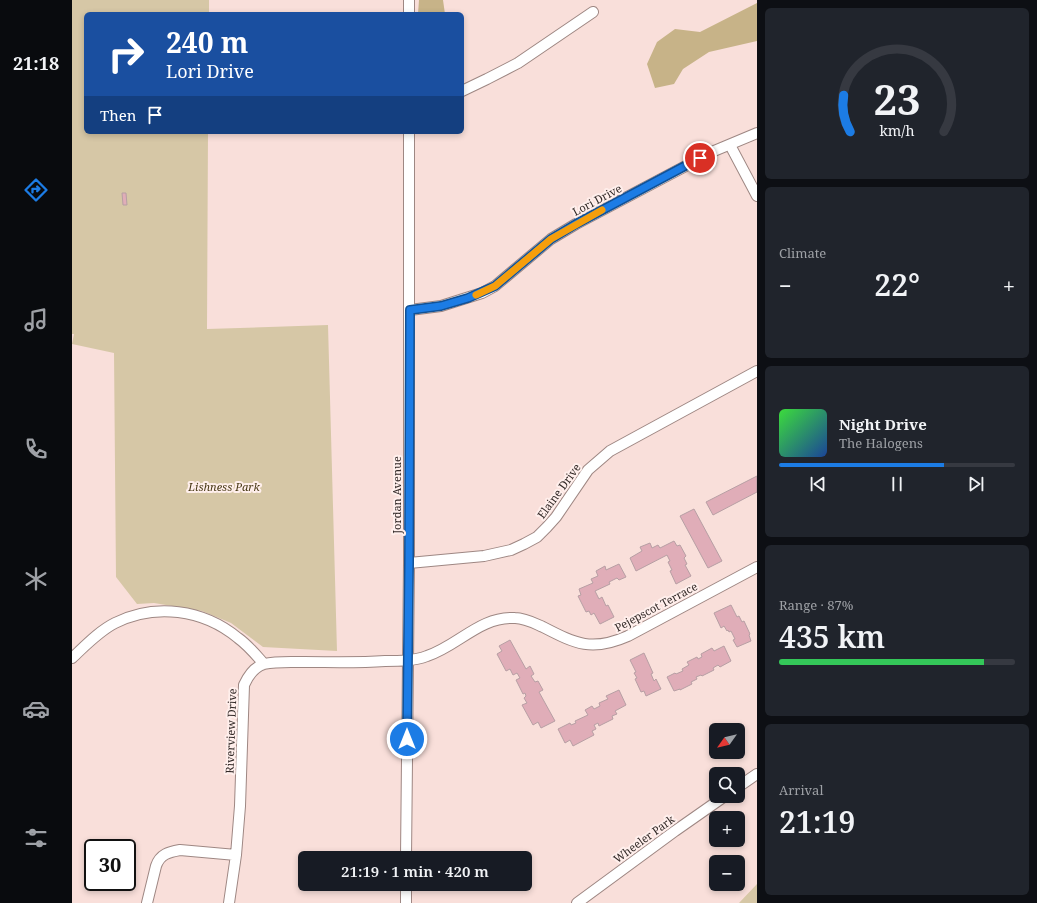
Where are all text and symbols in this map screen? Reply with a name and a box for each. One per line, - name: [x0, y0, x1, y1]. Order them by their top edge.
- text: 240 m: [166, 23, 248, 61]
- icon: right: [100, 28, 152, 80]
- text: 21:18: [13, 51, 59, 75]
- text: Lori Drive: [166, 59, 254, 83]
- text: 23: [873, 70, 921, 126]
- icon: arrive: [144, 104, 166, 126]
- text: Then: [100, 105, 136, 125]
- text: km/h: [879, 120, 915, 139]
- pin: [683, 141, 717, 175]
- icon: arrive: [689, 147, 711, 169]
- icon: directions: [22, 176, 50, 204]
- street label: Lori Drive: [570, 180, 624, 219]
- text: Climate: [779, 244, 826, 262]
- text: 22°: [874, 264, 920, 305]
- text: −: [779, 270, 792, 300]
- text: +: [1003, 270, 1015, 300]
- icon: music: [22, 306, 50, 334]
- text: Night Drive: [839, 414, 927, 434]
- text: The Halogens: [839, 434, 923, 452]
- icon: phone: [22, 435, 50, 463]
- street label: Jordan Avenue: [389, 456, 404, 535]
- street label: Elaine Drive: [533, 460, 584, 521]
- icon: previous: [807, 473, 829, 495]
- icon: pause: [886, 473, 908, 495]
- icon: next: [965, 473, 987, 495]
- park label: Lishness Park: [187, 479, 261, 494]
- icon: climate: [22, 565, 50, 593]
- street label: Pejepscot Terrace: [612, 578, 700, 635]
- text: Range · 87%: [779, 596, 853, 614]
- text: 435 km: [779, 616, 885, 657]
- street label: Riverview Drive: [222, 688, 239, 774]
- icon: car: [22, 695, 50, 723]
- position arrow: [386, 718, 428, 760]
- north arrow: [709, 723, 745, 759]
- map controls: [709, 723, 745, 891]
- button: search: [709, 767, 745, 803]
- text: Arrival: [779, 781, 823, 799]
- text: 21:19: [779, 801, 855, 842]
- street label: Wheeler Park: [610, 811, 678, 866]
- button: +: [709, 811, 745, 847]
- icon: filters: [22, 824, 50, 852]
- speed limit sign: 30: [84, 839, 136, 891]
- button: −: [709, 855, 745, 891]
- text: 21:19 · 1 min · 420 m: [341, 861, 489, 881]

